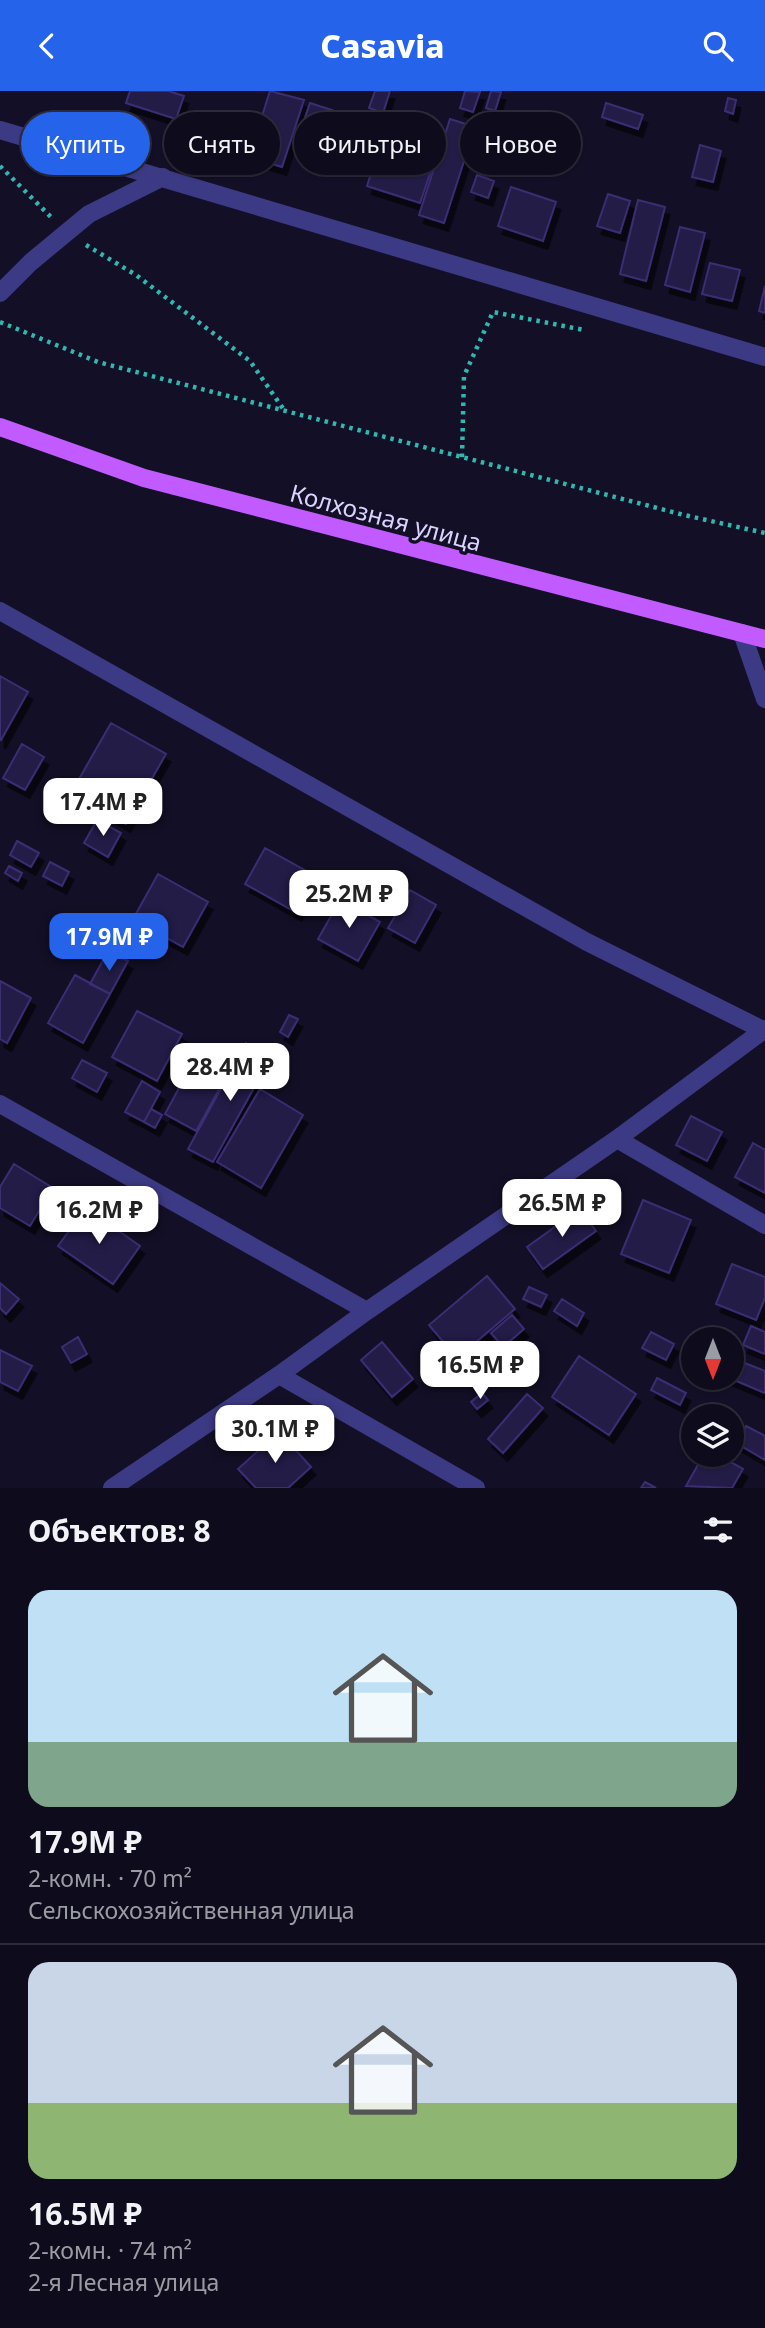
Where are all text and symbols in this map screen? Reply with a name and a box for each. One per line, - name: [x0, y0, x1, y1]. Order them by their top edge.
- text: Casavia: [320, 24, 445, 67]
- icon: back: [28, 27, 66, 65]
- icon: search: [699, 27, 737, 65]
- chip: Купить: [21, 112, 150, 175]
- chip: Снять: [164, 112, 280, 175]
- chip: Фильтры: [294, 112, 446, 175]
- chip: Новое: [460, 112, 581, 175]
- street label: Колхозная улица: [287, 476, 485, 558]
- pin: 17.4M ₽: [38, 779, 168, 838]
- text: 17.4M ₽: [59, 785, 147, 817]
- pin: 25.2M ₽: [284, 871, 414, 930]
- text: 25.2M ₽: [305, 877, 393, 909]
- pin: 17.9M ₽: [44, 913, 174, 973]
- text: 17.9M ₽: [65, 920, 153, 952]
- pin: 28.4M ₽: [165, 1044, 295, 1103]
- text: 28.4M ₽: [186, 1050, 274, 1082]
- pin: 26.5M ₽: [497, 1179, 627, 1239]
- text: 26.5M ₽: [518, 1186, 606, 1218]
- pin: 16.2M ₽: [34, 1187, 164, 1246]
- text: 16.2M ₽: [55, 1193, 143, 1225]
- north arrow: [681, 1327, 744, 1389]
- map controls: [681, 1327, 744, 1467]
- pin: 16.5M ₽: [415, 1341, 545, 1401]
- text: 16.5M ₽: [436, 1348, 524, 1380]
- button: layers: [681, 1404, 744, 1467]
- pin: 30.1M ₽: [210, 1405, 340, 1465]
- text: 30.1M ₽: [231, 1412, 319, 1444]
- text: Объектов: 8: [28, 1510, 211, 1551]
- icon: filters: [699, 1511, 737, 1549]
- icon: home: [320, 1635, 446, 1761]
- text: 17.9M ₽: [28, 1821, 142, 1862]
- text: 2-комн. · 70 m²: [28, 1862, 192, 1894]
- text: Сельскохозяйственная улица: [28, 1894, 355, 1926]
- icon: home: [320, 2007, 446, 2133]
- text: 16.5M ₽: [28, 2193, 142, 2234]
- text: 2-комн. · 74 m²: [28, 2234, 192, 2266]
- text: 2-я Лесная улица: [28, 2266, 219, 2298]

